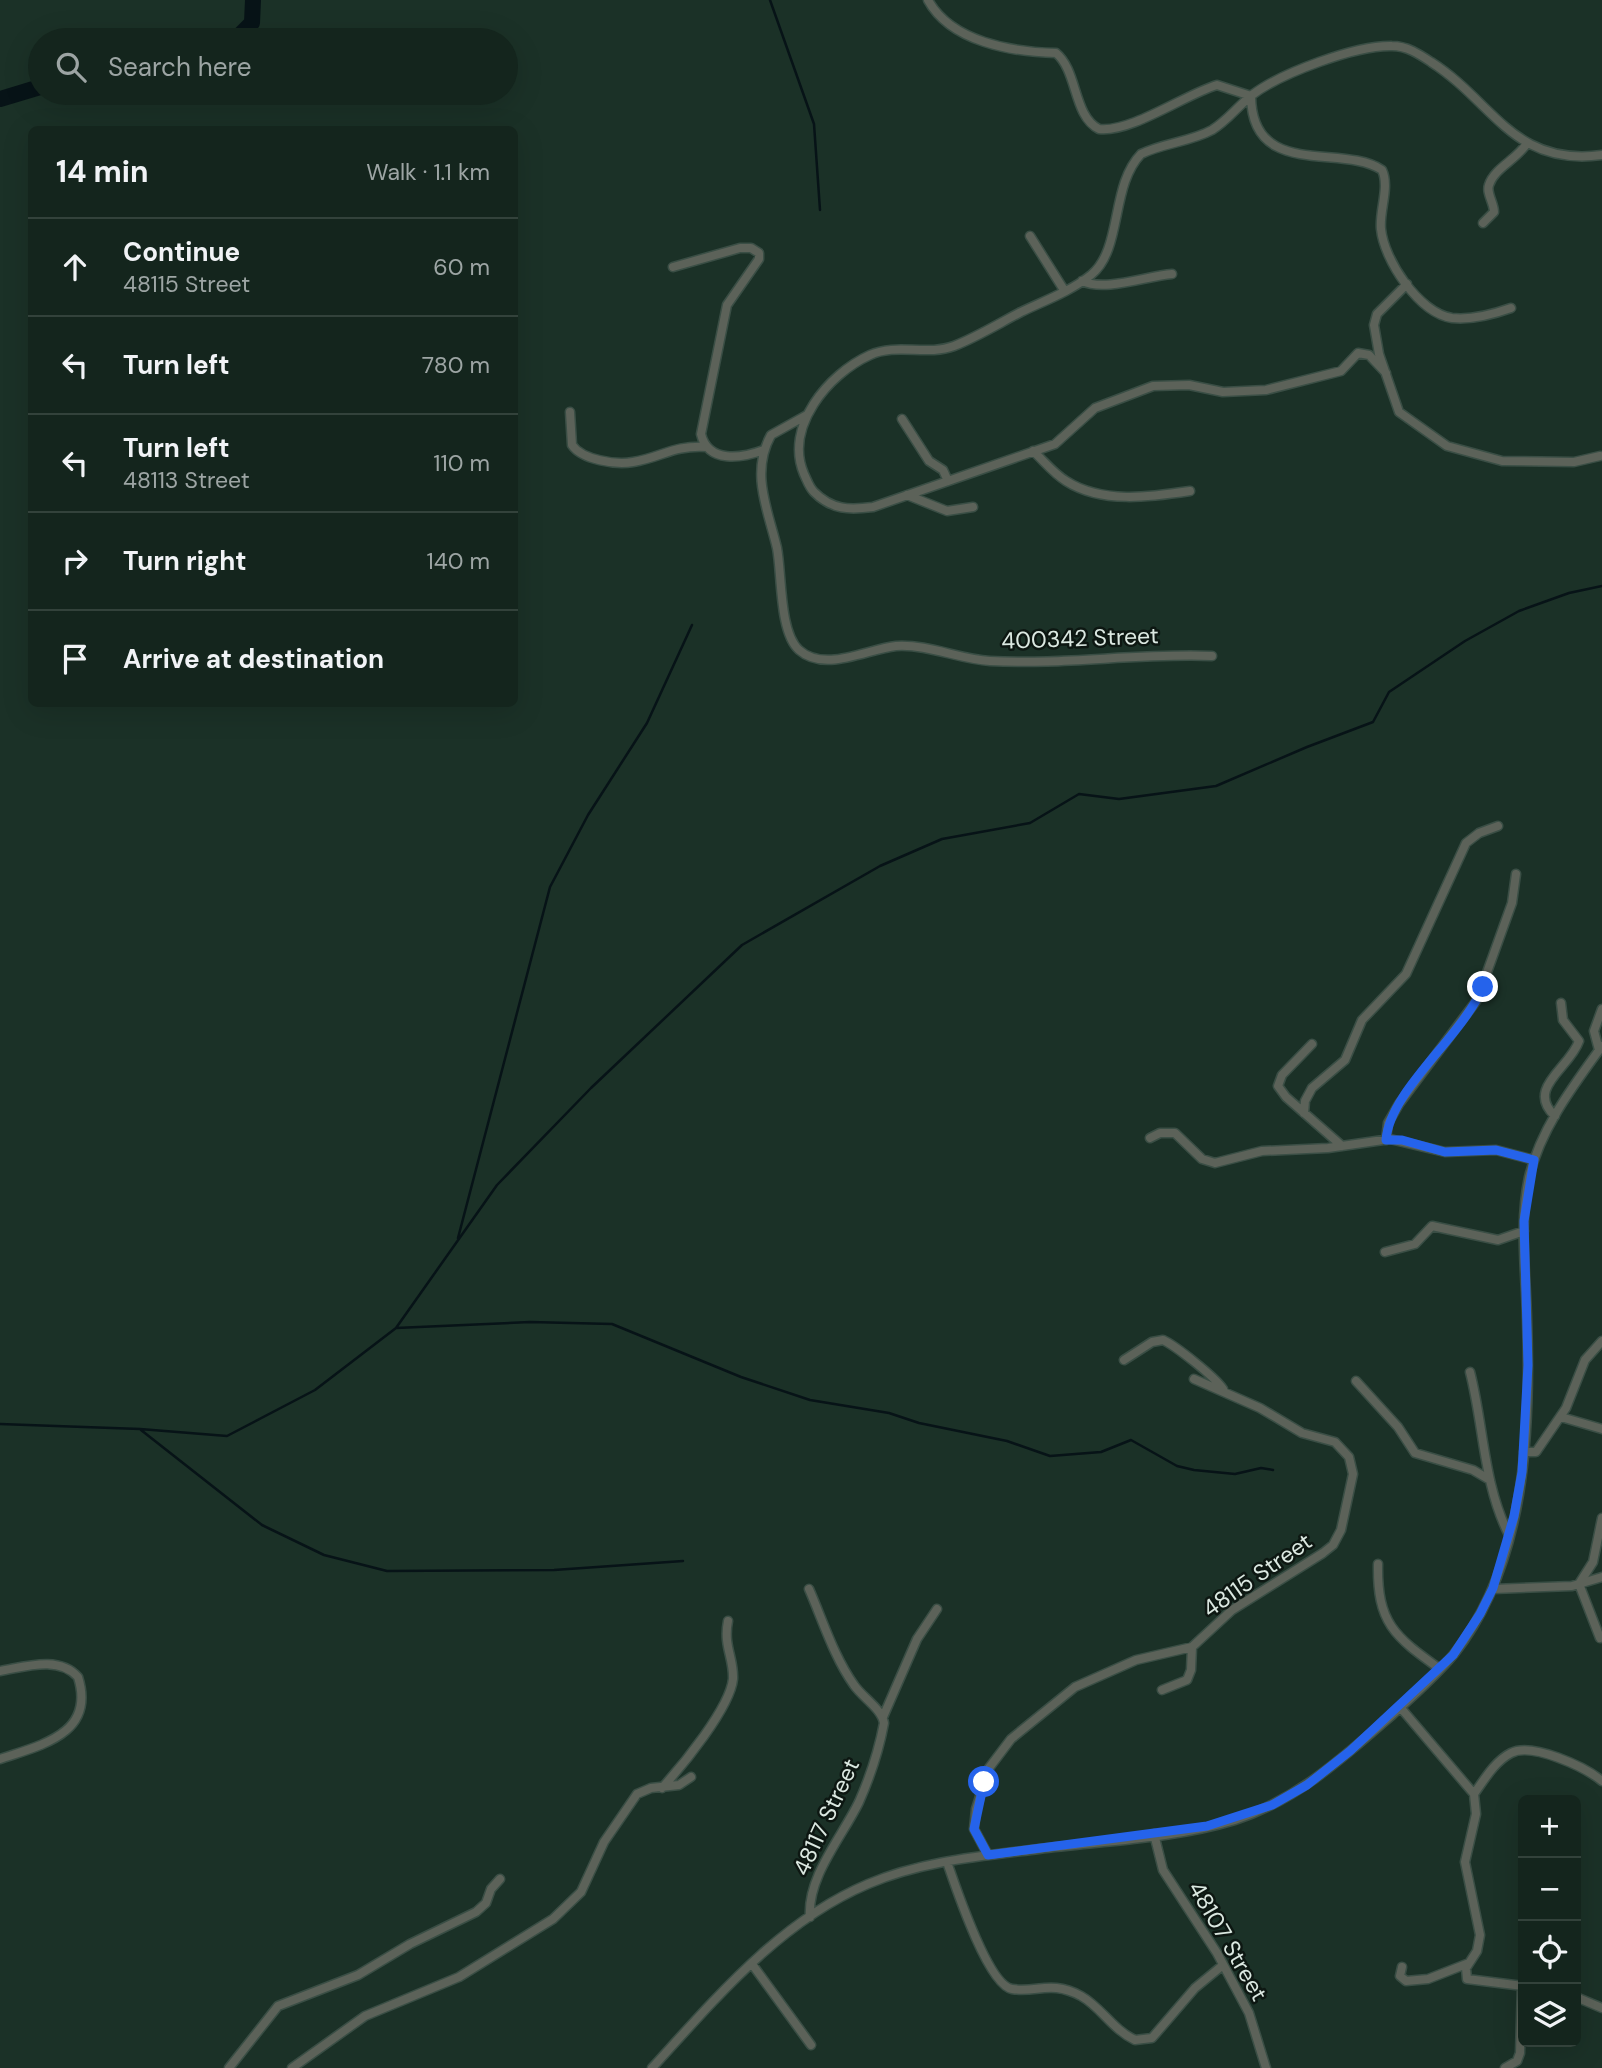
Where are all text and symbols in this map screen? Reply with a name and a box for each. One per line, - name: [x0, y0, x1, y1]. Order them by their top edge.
- search box: [28, 28, 518, 105]
- icon: search: [52, 48, 90, 86]
- text: Search here: [108, 50, 251, 84]
- text: 14 min: [56, 152, 148, 191]
- text: Walk · 1.1 km: [366, 157, 490, 187]
- text: Continue: [123, 235, 240, 269]
- icon: ahead: [56, 248, 94, 286]
- text: 60 m: [433, 252, 490, 282]
- text: 48115 Street: [123, 269, 250, 299]
- icon: left: [56, 346, 94, 384]
- text: Turn left: [123, 348, 230, 382]
- text: 780 m: [422, 350, 490, 380]
- text: Turn left: [123, 431, 230, 465]
- icon: left: [56, 444, 94, 482]
- text: 110 m: [433, 448, 490, 478]
- text: 48113 Street: [123, 465, 250, 495]
- icon: right: [56, 542, 94, 580]
- text: Turn right: [123, 544, 247, 578]
- text: 140 m: [427, 546, 490, 576]
- street label: 400342 Street: [1001, 620, 1159, 656]
- icon: arrive: [56, 640, 94, 678]
- text: Arrive at destination: [123, 642, 384, 676]
- route end: [1467, 971, 1498, 1002]
- street label: 48115 Street: [1196, 1526, 1318, 1624]
- street label: 48117 Street: [786, 1754, 866, 1880]
- route start: [968, 1766, 999, 1797]
- map controls: [1518, 1795, 1581, 2047]
- button: +: [1518, 1795, 1581, 1858]
- button: −: [1518, 1858, 1581, 1921]
- street label: 48107 Street: [1182, 1876, 1274, 2006]
- button: locate: [1518, 1921, 1581, 1984]
- button: layers: [1518, 1984, 1581, 2047]

